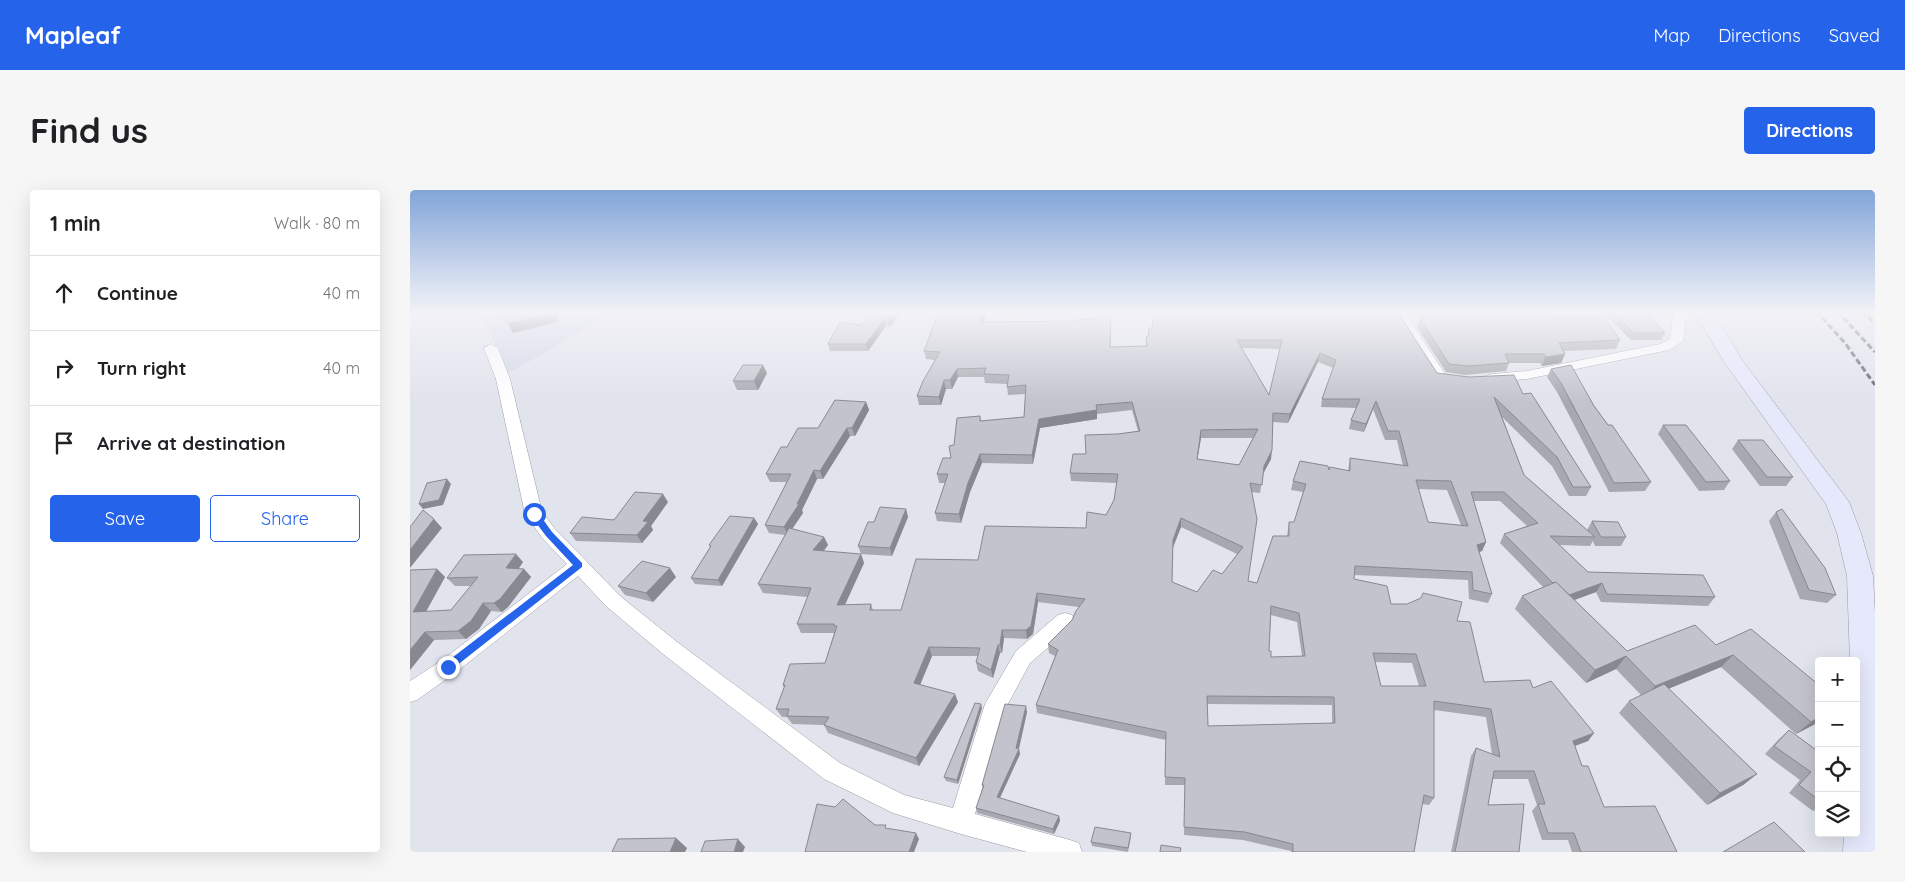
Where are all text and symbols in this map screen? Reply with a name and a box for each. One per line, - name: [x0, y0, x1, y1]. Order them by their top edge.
- text: Mapleaf: [25, 20, 121, 50]
- text: Map: [1653, 24, 1690, 47]
- text: Directions: [1718, 24, 1801, 47]
- text: Saved: [1829, 24, 1880, 47]
- button: Directions: [1744, 107, 1875, 154]
- text: Find us: [30, 108, 148, 152]
- text: 1 min: [50, 210, 101, 236]
- text: Walk · 80 m: [274, 213, 360, 233]
- icon: ahead: [50, 279, 78, 307]
- text: Continue: [97, 281, 178, 305]
- text: 40 m: [323, 283, 360, 303]
- icon: right: [50, 354, 78, 382]
- text: Turn right: [97, 356, 186, 380]
- text: 40 m: [323, 358, 360, 378]
- icon: arrive: [50, 429, 78, 457]
- text: Arrive at destination: [97, 431, 286, 455]
- button: Save: [50, 495, 200, 542]
- button: Share: [210, 495, 360, 542]
- route start: [523, 503, 546, 526]
- route end: [437, 656, 460, 679]
- map controls: [1815, 657, 1860, 837]
- button: +: [1815, 657, 1860, 702]
- button: −: [1815, 702, 1860, 747]
- button: locate: [1815, 747, 1860, 792]
- button: layers: [1815, 792, 1860, 837]

